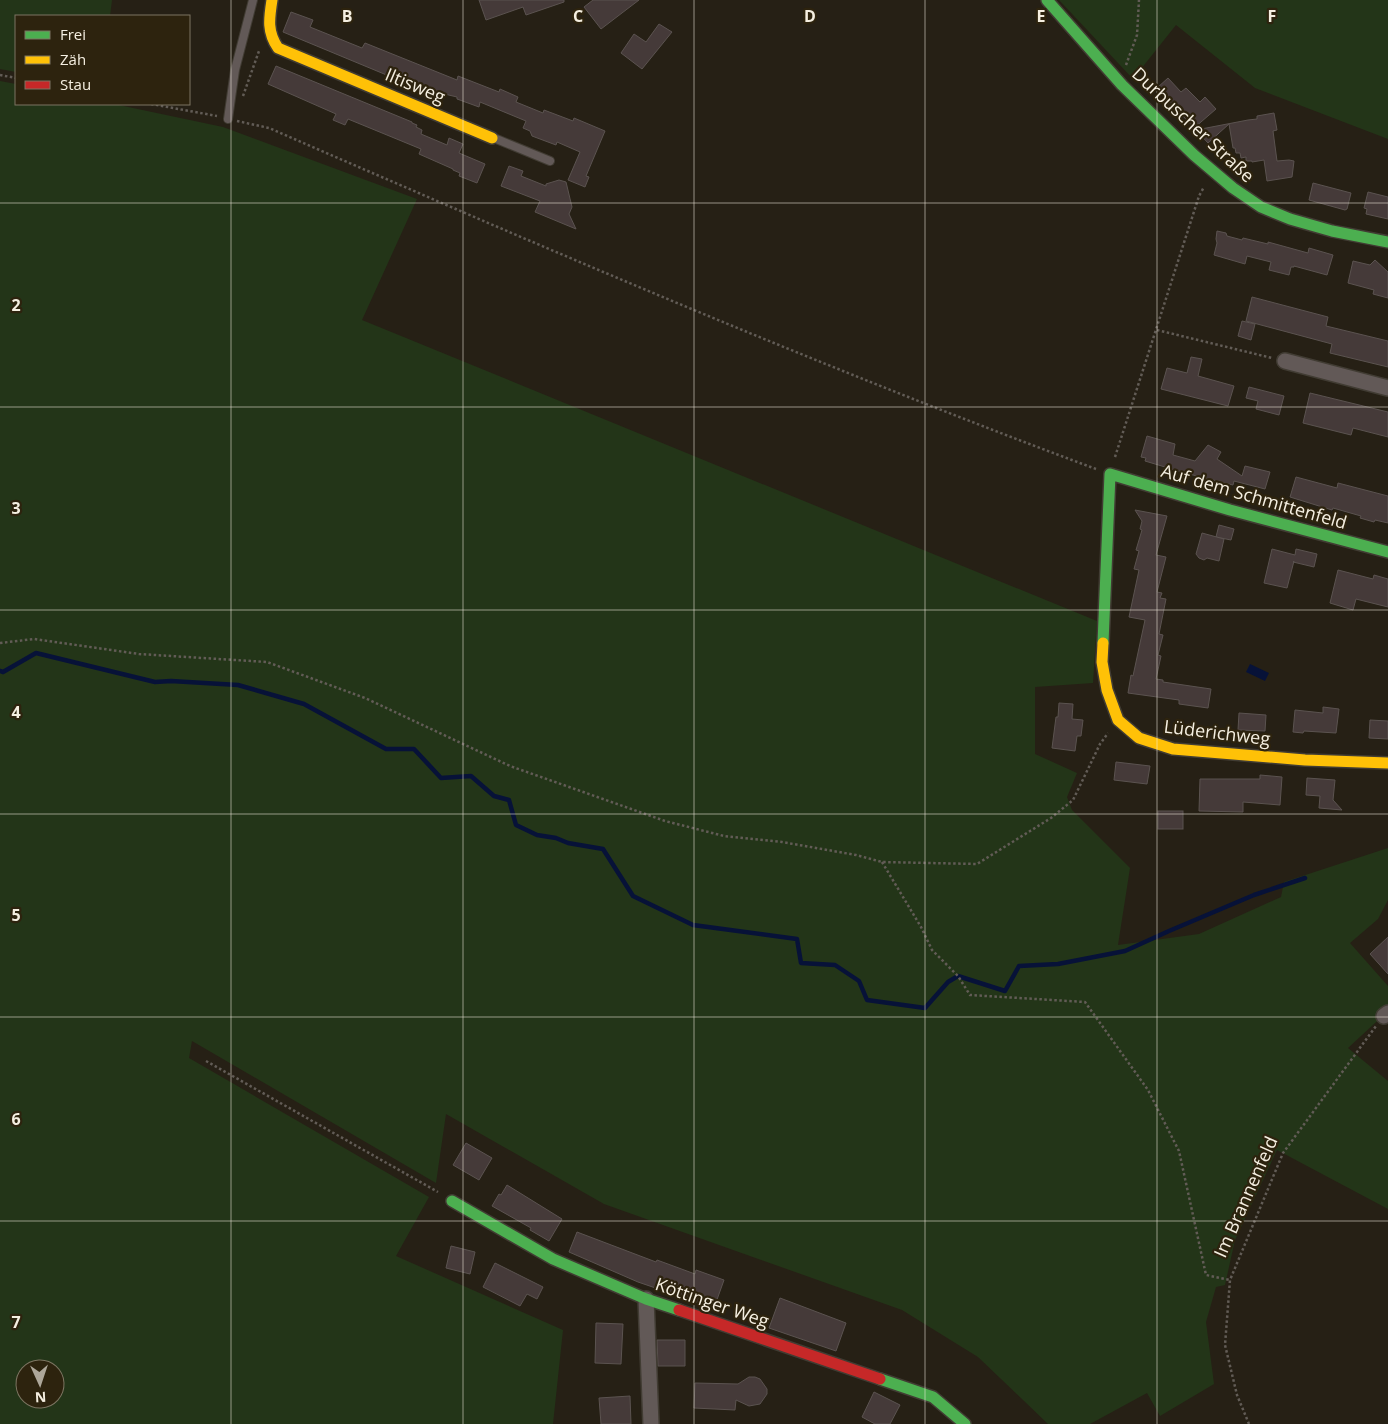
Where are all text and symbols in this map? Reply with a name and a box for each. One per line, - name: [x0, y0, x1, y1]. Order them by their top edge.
- text: B: [342, 5, 352, 27]
- text: C: [573, 5, 583, 27]
- text: D: [804, 5, 816, 27]
- text: E: [1037, 5, 1046, 27]
- text: F: [1268, 5, 1276, 27]
- legend: [15, 15, 190, 105]
- text: Frei: [60, 24, 86, 44]
- text: Zäh: [60, 49, 86, 69]
- street label: Durbuscher Straße: [1127, 61, 1260, 187]
- street label: Iltisweg: [382, 62, 449, 109]
- text: Stau: [60, 74, 91, 94]
- text: 2: [11, 294, 21, 316]
- street label: Auf dem Schmittenfeld: [1159, 458, 1350, 534]
- text: 3: [11, 497, 21, 519]
- text: 4: [11, 701, 21, 723]
- street label: Lüderichweg: [1163, 714, 1272, 750]
- text: 5: [11, 904, 21, 926]
- text: 6: [11, 1108, 21, 1130]
- street label: Im Brannenfeld: [1208, 1132, 1283, 1261]
- street label: Köttinger Weg: [652, 1271, 773, 1333]
- text: 7: [11, 1311, 21, 1333]
- north arrow: [15, 1359, 65, 1409]
- text: N: [35, 1388, 47, 1407]

